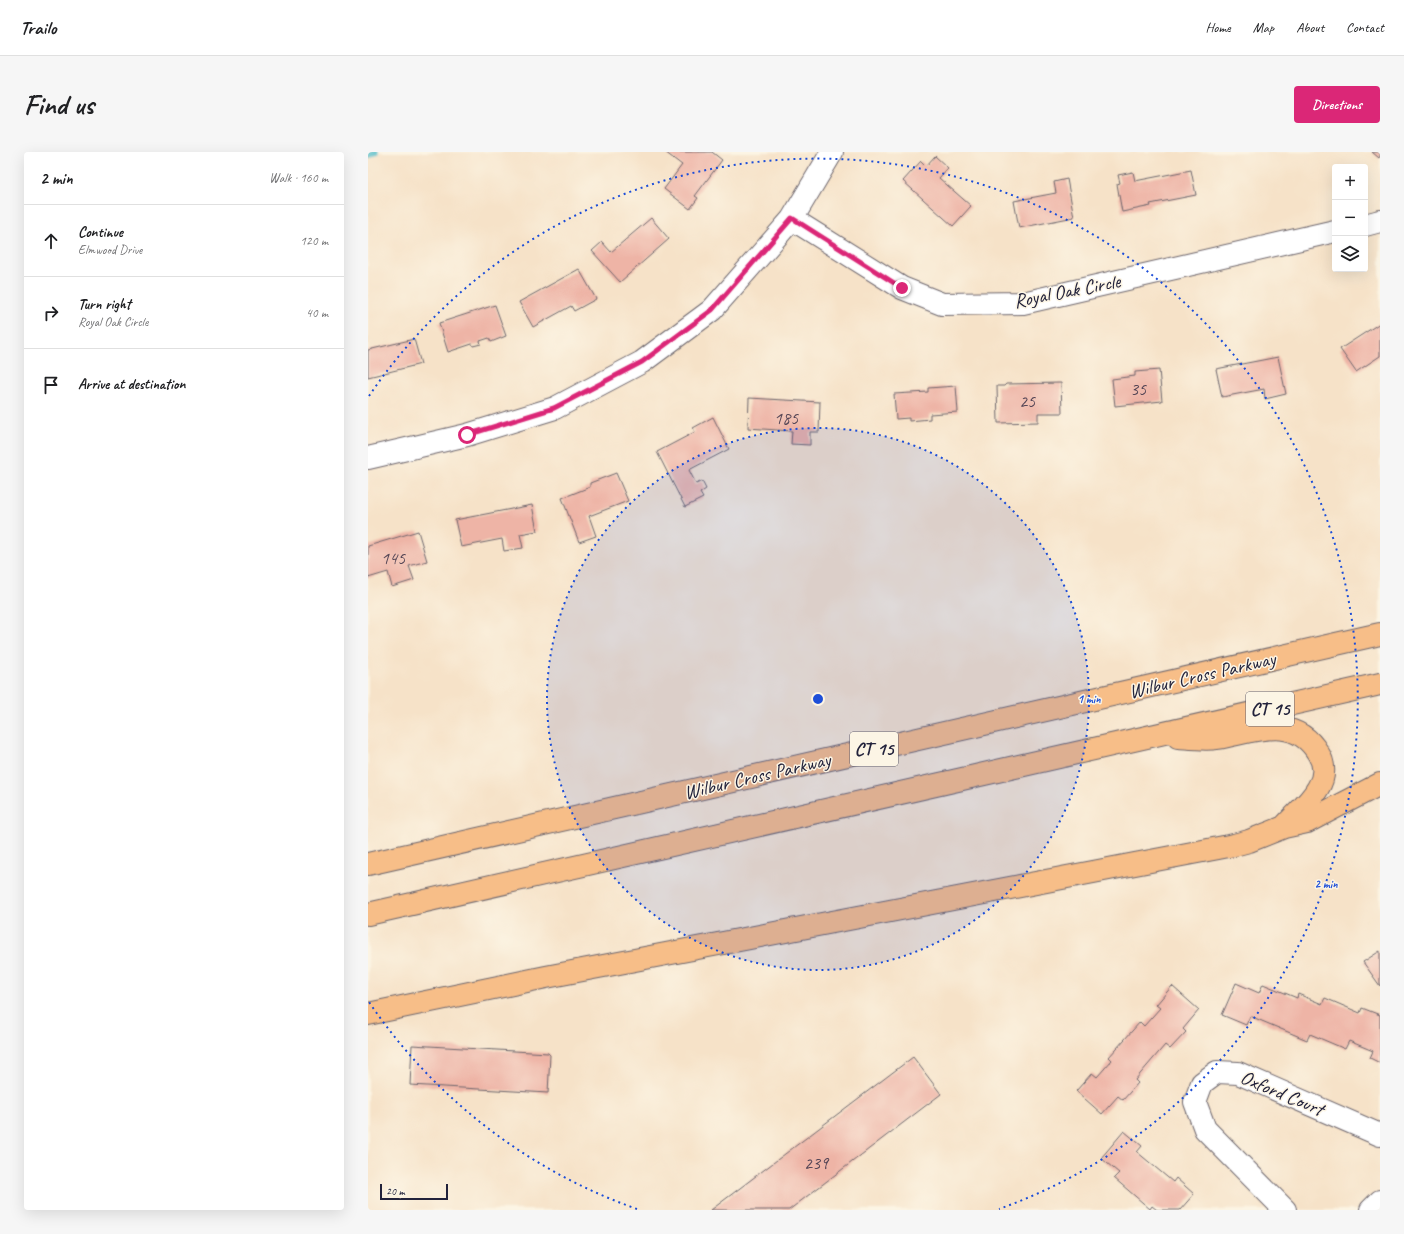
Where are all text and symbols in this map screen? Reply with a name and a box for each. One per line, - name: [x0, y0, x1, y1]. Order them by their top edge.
- text: Trailo: [20, 16, 56, 40]
- text: Home: [1205, 19, 1231, 36]
- text: Map: [1253, 19, 1274, 36]
- text: About: [1296, 19, 1324, 36]
- text: Contact: [1346, 19, 1384, 36]
- button: Directions: [1294, 86, 1380, 123]
- text: Find us: [24, 87, 94, 122]
- map controls: [1332, 164, 1368, 272]
- button: +: [1332, 164, 1368, 200]
- text: 2 min: [40, 168, 73, 189]
- text: Walk · 160 m: [269, 170, 328, 186]
- button: −: [1332, 200, 1368, 236]
- text: Continue: [78, 223, 123, 242]
- icon: ahead: [40, 230, 62, 252]
- text: 120 m: [300, 233, 328, 249]
- button: layers: [1332, 236, 1368, 272]
- text: Elmwood Drive: [78, 242, 142, 258]
- street label: Royal Oak Circle: [1012, 268, 1124, 314]
- route end: [893, 279, 911, 297]
- text: Turn right: [78, 295, 131, 314]
- icon: right: [40, 302, 62, 324]
- text: 40 m: [306, 305, 328, 321]
- text: Royal Oak Circle: [78, 314, 148, 330]
- icon: arrive: [40, 374, 62, 396]
- text: Arrive at destination: [78, 375, 185, 394]
- house number: 35: [1130, 378, 1147, 400]
- house number: 25: [1019, 390, 1036, 412]
- house number: 185: [774, 407, 799, 429]
- route start: [458, 426, 476, 444]
- house number: 145: [381, 547, 406, 569]
- street label: Wilbur Cross Parkway: [1126, 646, 1280, 704]
- text: 1 min: [1078, 691, 1101, 707]
- centre of rings: [811, 692, 825, 706]
- road number: CT 15: [1246, 692, 1294, 726]
- road number: CT 15: [850, 732, 898, 766]
- street label: Wilbur Cross Parkway: [681, 747, 835, 805]
- text: 2 min: [1315, 876, 1338, 892]
- street label: Oxford Court: [1237, 1064, 1330, 1123]
- house number: 239: [804, 1152, 830, 1174]
- scale bar: [380, 1182, 448, 1201]
- text: 20 m: [386, 1184, 405, 1198]

